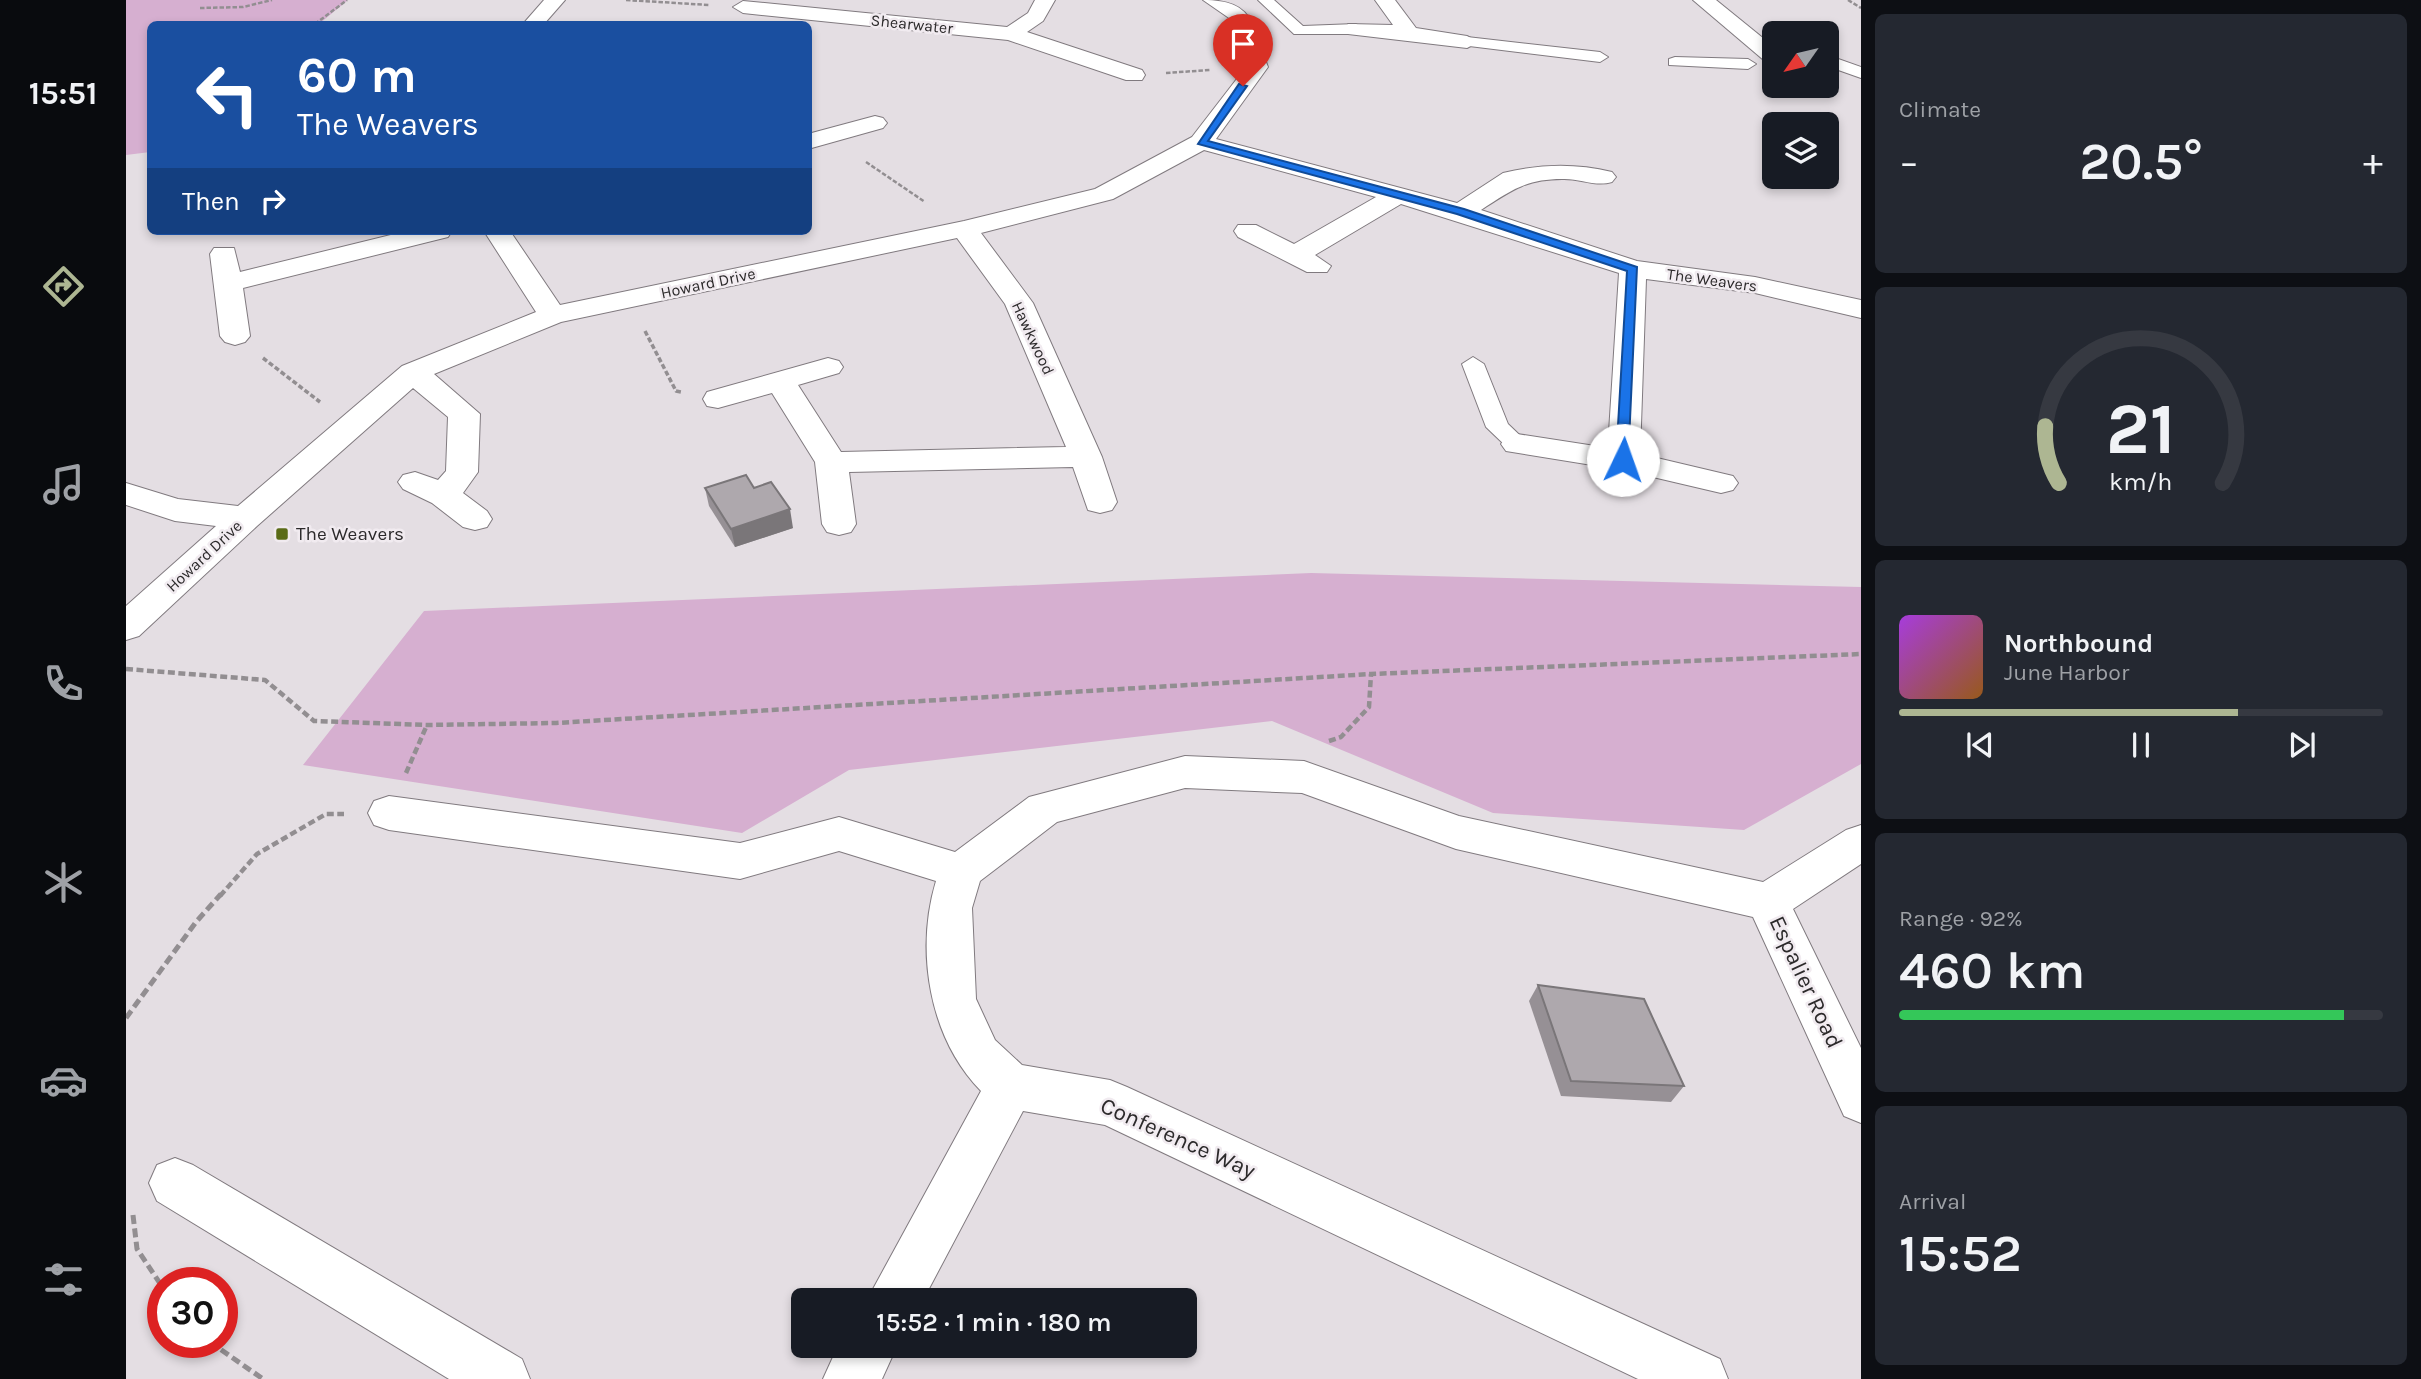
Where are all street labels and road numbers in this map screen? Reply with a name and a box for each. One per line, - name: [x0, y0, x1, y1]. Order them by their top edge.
- street label: Shearwater: [870, 10, 954, 38]
- street label: Howard Drive: [659, 264, 757, 302]
- street label: The Weavers: [1666, 264, 1758, 296]
- street label: Hawkwood: [1008, 298, 1058, 378]
- street label: Howard Drive: [162, 516, 246, 596]
- street label: Espalier Road: [1764, 912, 1848, 1052]
- street label: Conference Way: [1096, 1092, 1260, 1184]

